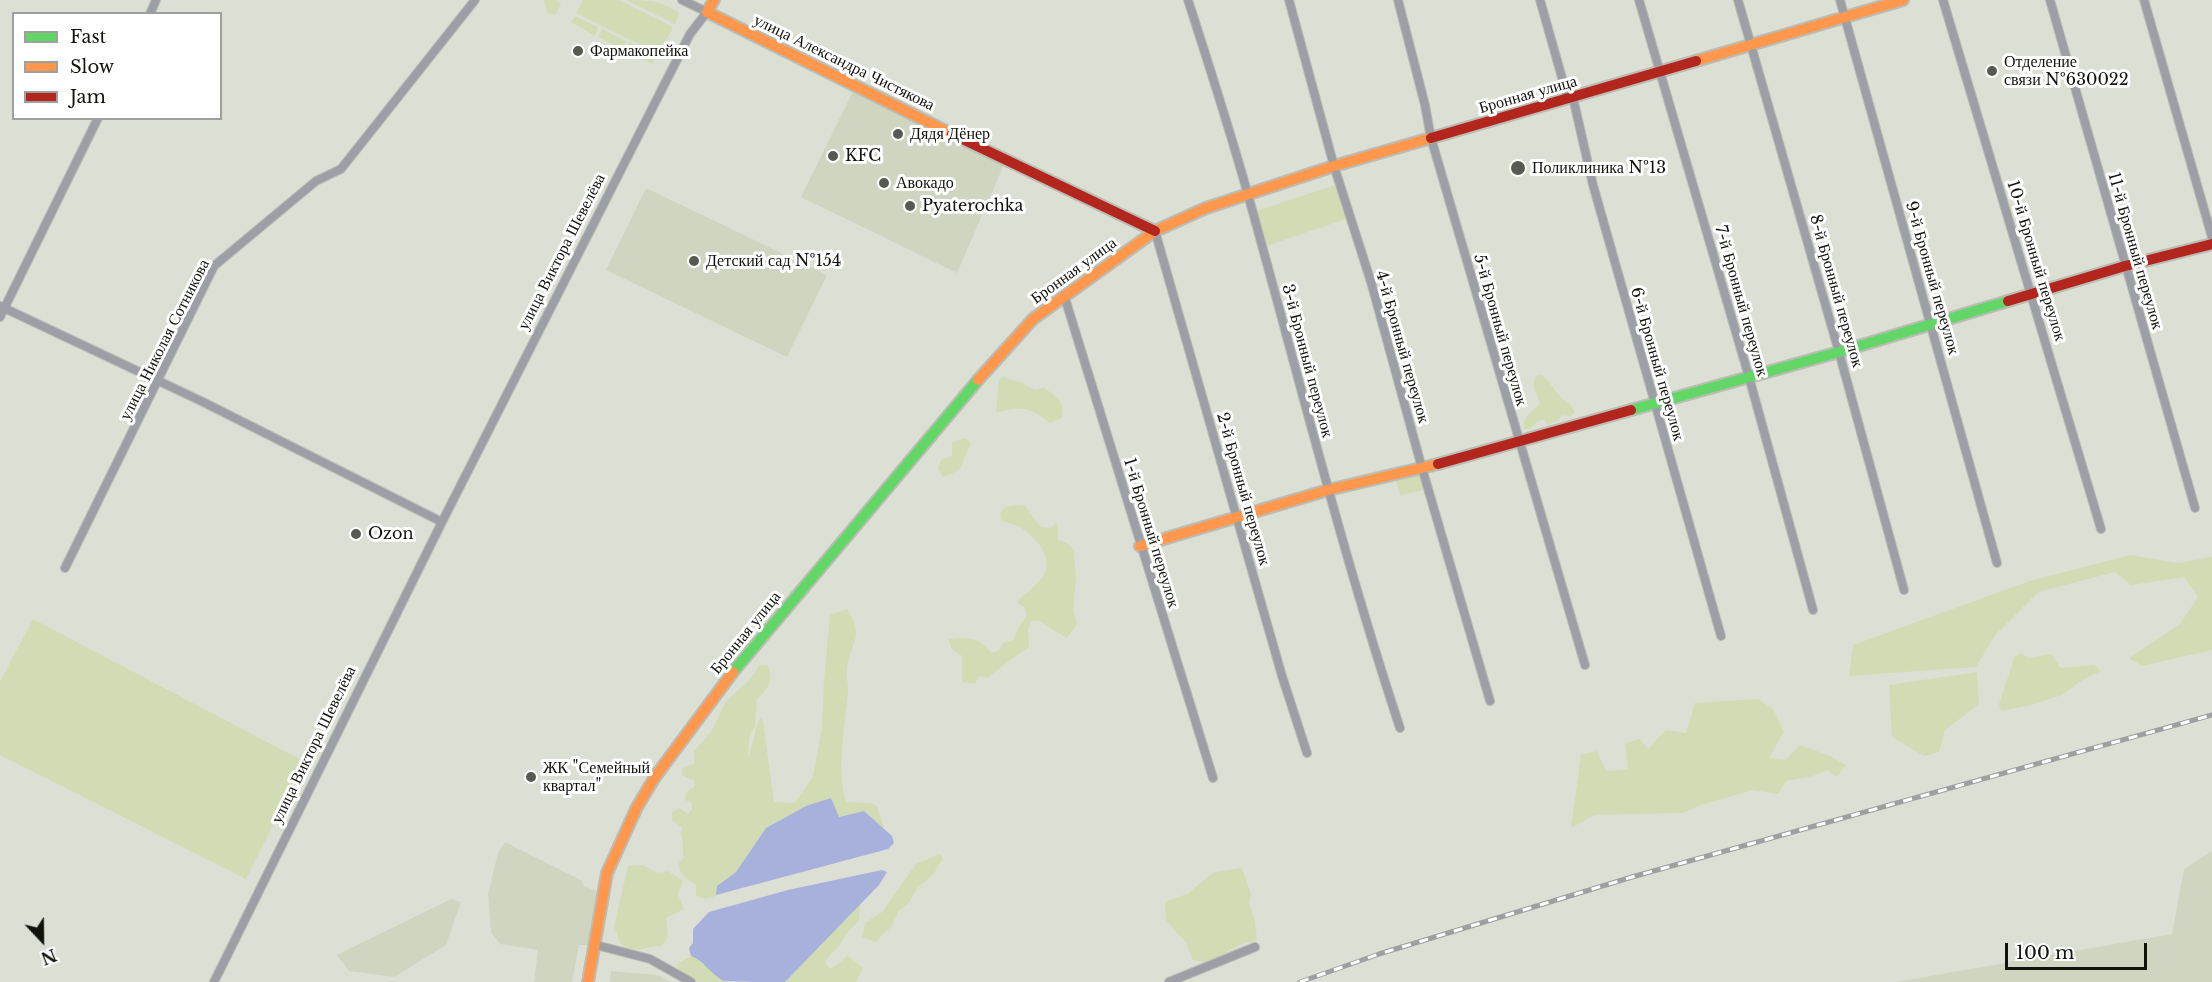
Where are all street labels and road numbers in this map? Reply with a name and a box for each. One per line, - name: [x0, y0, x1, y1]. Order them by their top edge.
- street label: улица Александра Чистякова: [751, 11, 937, 115]
- street label: Бронная улица: [1477, 72, 1579, 118]
- street label: 11-й Бронный переулок: [2103, 170, 2167, 332]
- street label: улица Виктора Шевелёва: [514, 171, 610, 333]
- street label: 10-й Бронный переулок: [2002, 178, 2070, 344]
- street label: 9-й Бронный переулок: [1901, 199, 1963, 357]
- street label: 8-й Бронный переулок: [1805, 212, 1867, 370]
- street label: 7-й Бронный переулок: [1710, 223, 1772, 379]
- street label: Бронная улица: [1028, 234, 1120, 308]
- street label: 5-й Бронный переулок: [1469, 252, 1531, 408]
- street label: улица Николая Сотникова: [116, 256, 214, 424]
- street label: 4-й Бронный переулок: [1371, 269, 1433, 425]
- street label: 3-й Бронный переулок: [1277, 282, 1337, 440]
- street label: 6-й Бронный переулок: [1626, 285, 1688, 443]
- street label: 2-й Бронный переулок: [1212, 410, 1274, 568]
- street label: 1-й Бронный переулок: [1119, 456, 1183, 610]
- street label: Бронная улица: [707, 588, 785, 678]
- street label: улица Виктора Шевелёва: [268, 663, 360, 827]

